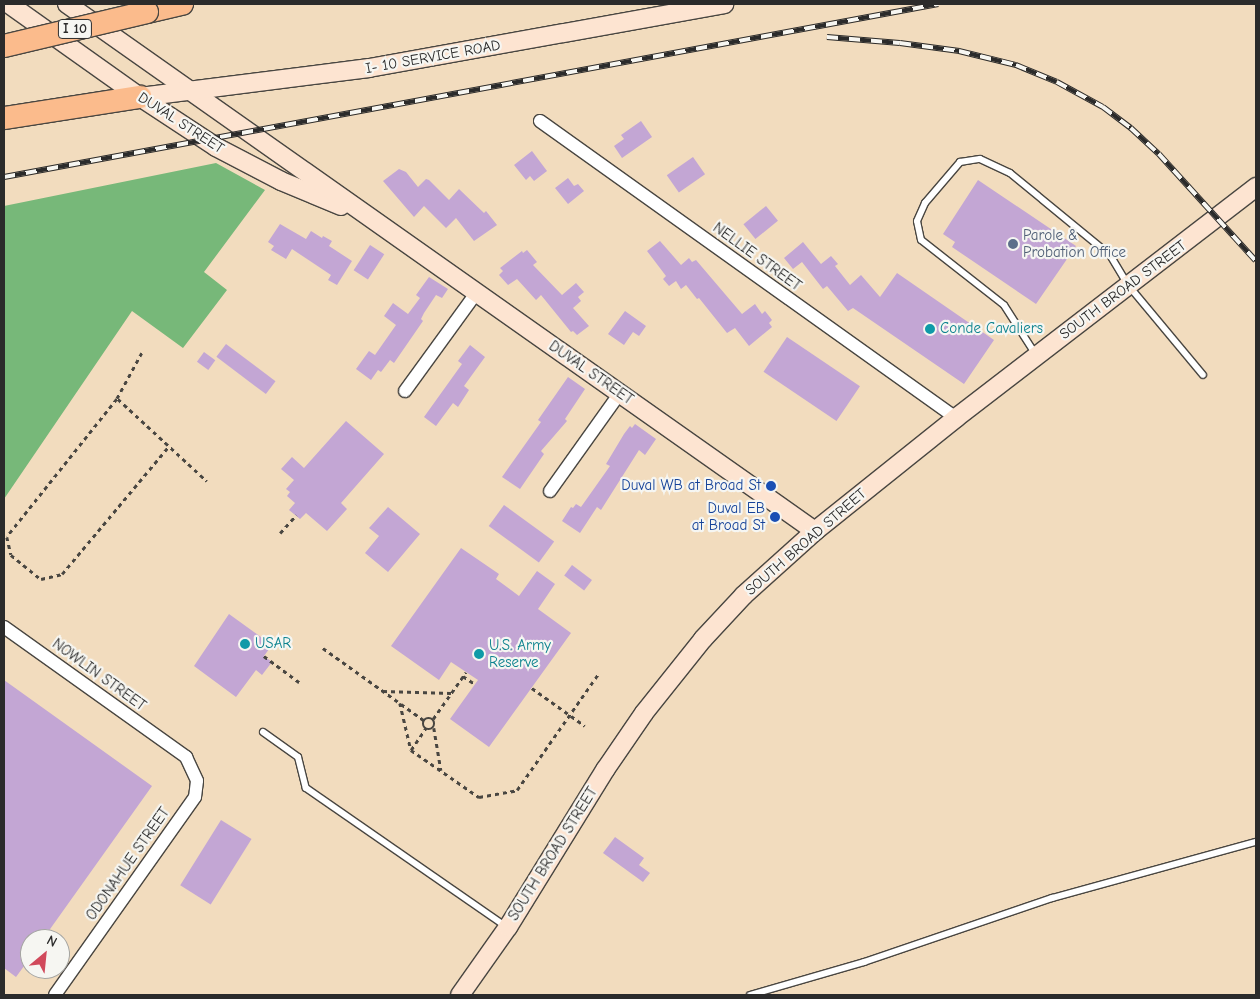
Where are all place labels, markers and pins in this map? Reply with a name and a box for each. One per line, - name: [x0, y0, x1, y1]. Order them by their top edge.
- place label: Parole & Probation Office: [1023, 226, 1126, 261]
- marker: Parole & Probation Office: [1007, 238, 1019, 250]
- place label: Conde Cavaliers: [940, 320, 1043, 338]
- marker: Conde Cavaliers: [924, 323, 936, 335]
- place label: Duval WB at Broad St: [621, 477, 761, 495]
- marker: Duval WB at Broad St: [765, 480, 777, 492]
- place label: Duval EB at Broad St: [692, 499, 765, 534]
- marker: Duval EB at Broad St: [769, 511, 781, 523]
- place label: USAR: [255, 635, 291, 653]
- place label: U.S. Army Reserve: [489, 636, 551, 671]
- marker: USAR: [239, 638, 251, 650]
- marker: U.S. Army Reserve: [473, 648, 485, 660]

